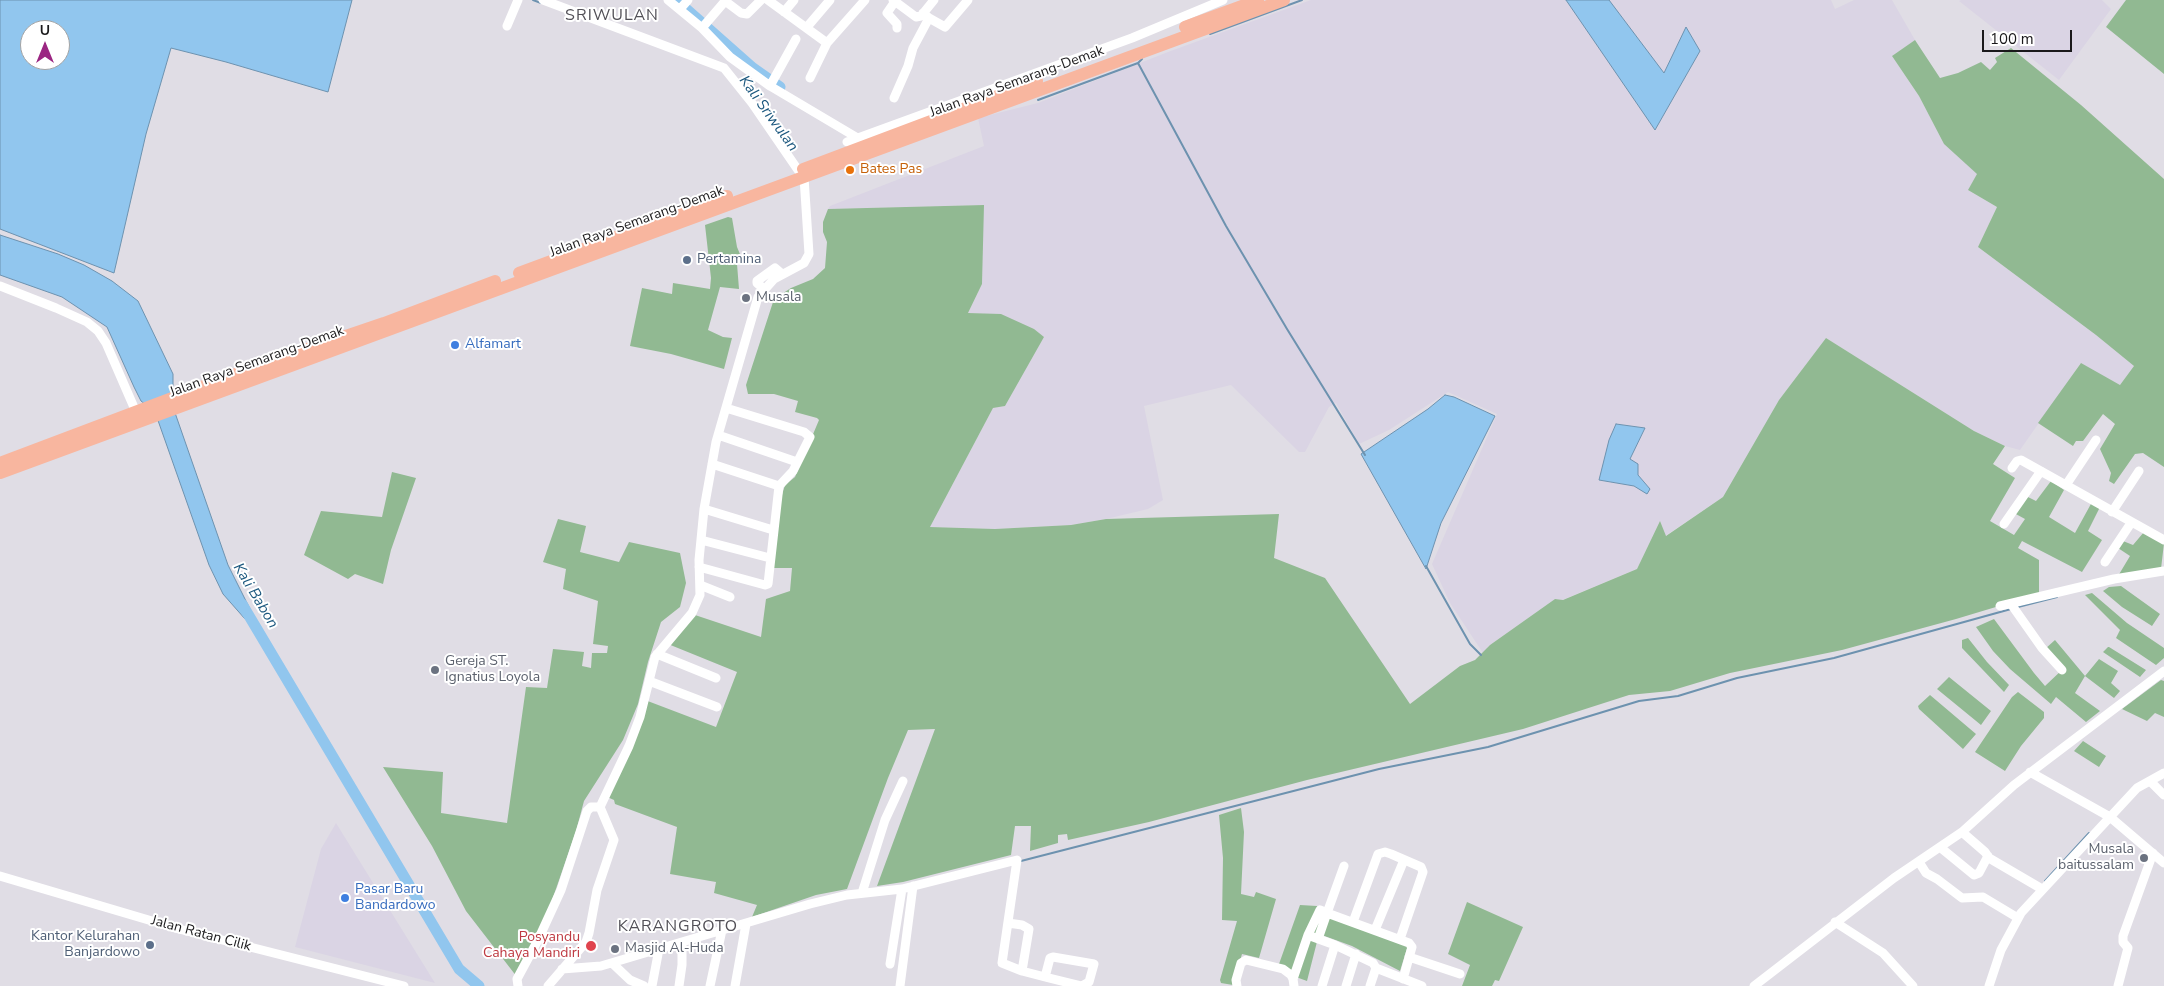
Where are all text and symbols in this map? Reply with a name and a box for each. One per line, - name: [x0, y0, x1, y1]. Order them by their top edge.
- district label: SRIWULAN: [564, 6, 660, 26]
- north arrow: [20, 20, 70, 70]
- scale bar: [1984, 20, 2074, 52]
- text: U: [40, 21, 50, 40]
- text: 100 m: [1990, 29, 2034, 49]
- street label: Jalan Raya Semarang-Demak: [928, 43, 1106, 121]
- water label: Kali Sriwulan: [735, 73, 801, 155]
- place label: Bates Pas: [860, 162, 922, 178]
- marker: Bates Pas: [844, 164, 856, 176]
- street label: Jalan Raya Semarang-Demak: [548, 183, 726, 261]
- place label: Pertamina: [697, 252, 761, 268]
- marker: Pertamina: [681, 254, 693, 266]
- place label: Musala: [756, 290, 802, 306]
- marker: Musala: [740, 292, 752, 304]
- street label: Jalan Raya Semarang-Demak: [168, 323, 346, 401]
- place label: Alfamart: [465, 337, 521, 353]
- marker: Alfamart: [449, 339, 461, 351]
- water label: Kali Babon: [229, 560, 281, 632]
- place label: Gereja ST. Ignatius Loyola: [445, 654, 540, 686]
- marker: Gereja ST. Ignatius Loyola: [429, 664, 441, 676]
- place label: Musala baitussalam: [2058, 842, 2134, 874]
- marker: Musala baitussalam: [2138, 852, 2150, 864]
- place label: Pasar Baru Bandardowo: [355, 882, 436, 914]
- marker: Pasar Baru Bandardowo: [339, 892, 351, 904]
- street label: Jalan Ratan Cilik: [149, 913, 253, 955]
- district label: KARANGROTO: [617, 917, 739, 937]
- place label: Kantor Kelurahan Banjardowo: [31, 929, 140, 962]
- place label: Posyandu Cahaya Mandiri: [483, 930, 580, 962]
- marker: Kantor Kelurahan Banjardowo: [144, 939, 156, 951]
- marker: Posyandu Cahaya Mandiri: [584, 939, 598, 953]
- place label: Masjid Al-Huda: [625, 941, 724, 957]
- marker: Masjid Al-Huda: [609, 943, 621, 955]

